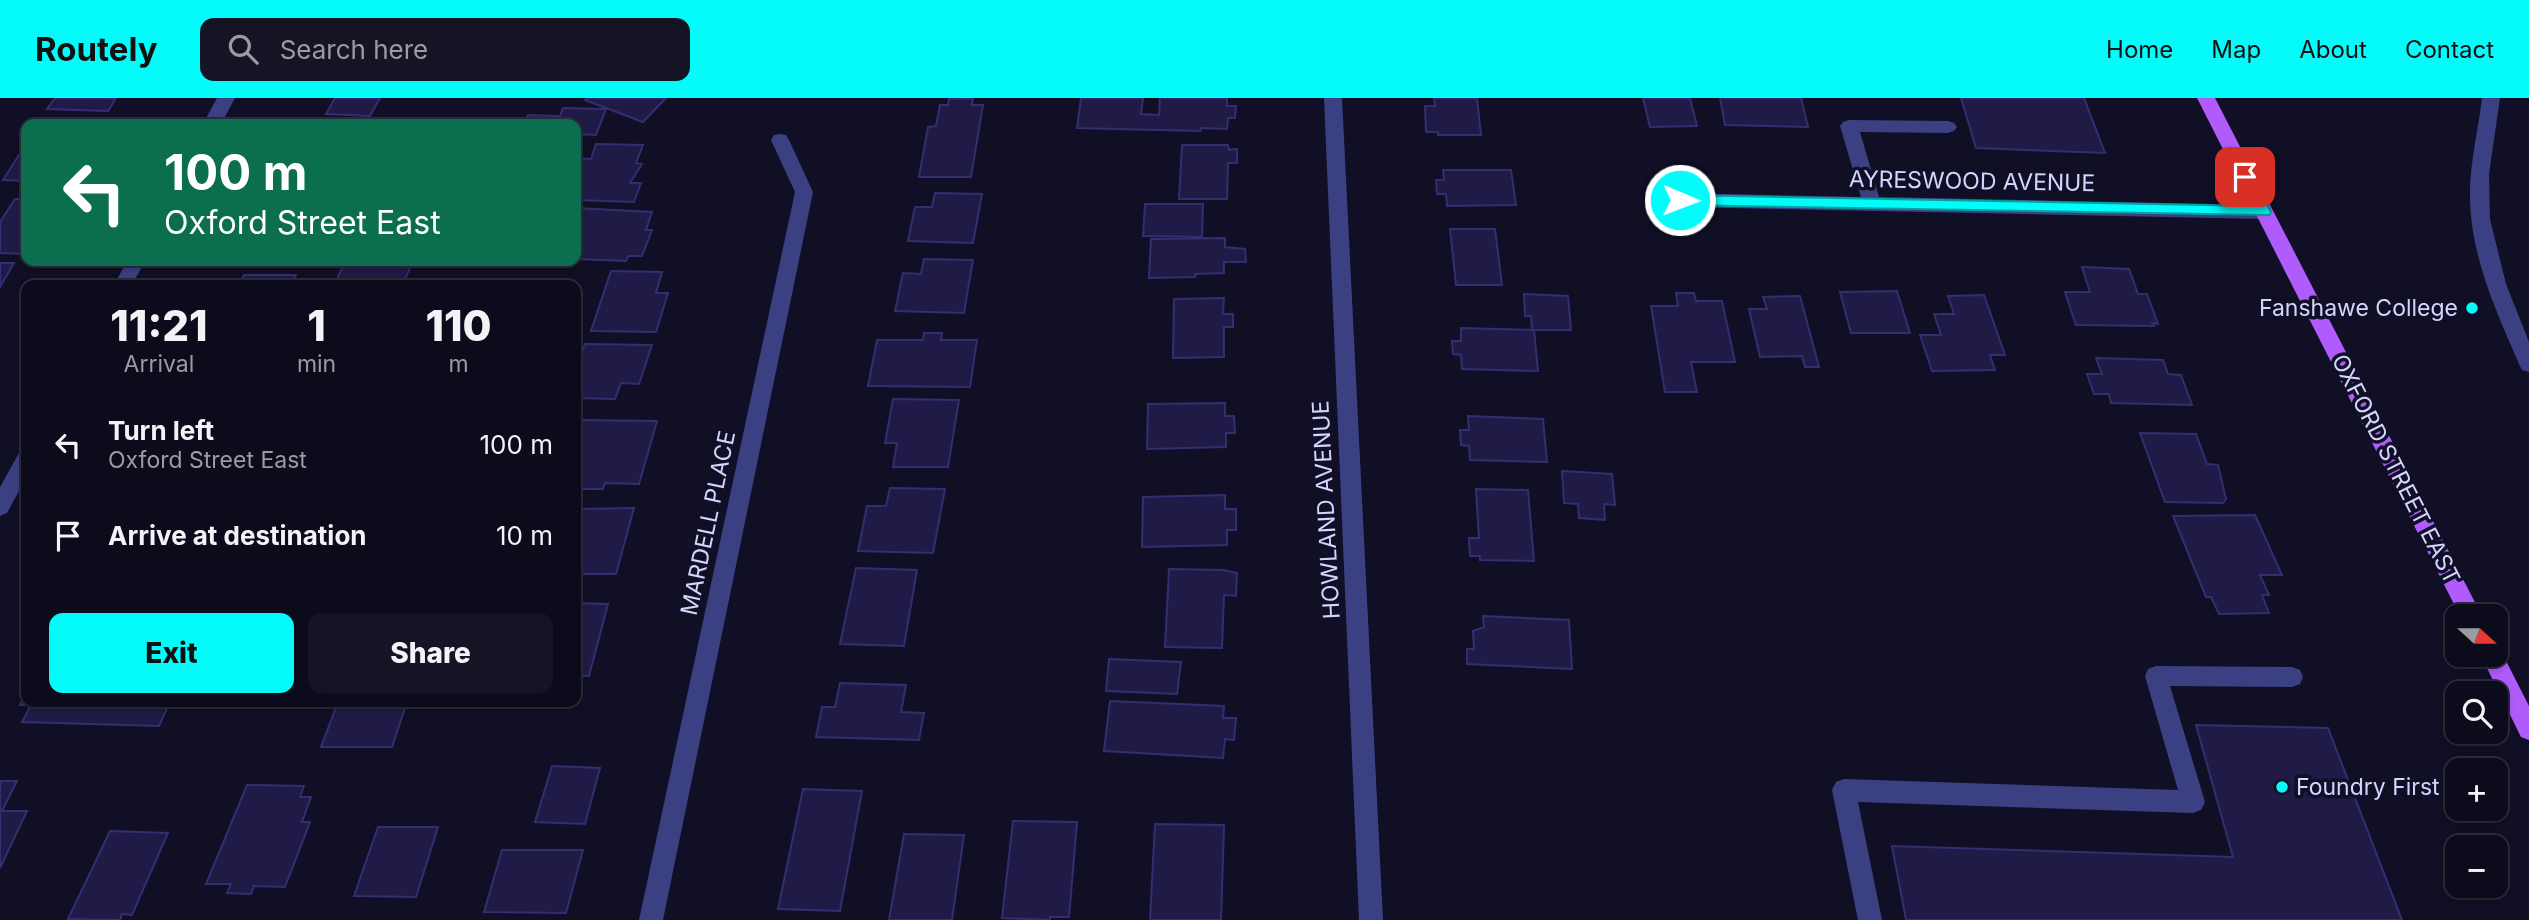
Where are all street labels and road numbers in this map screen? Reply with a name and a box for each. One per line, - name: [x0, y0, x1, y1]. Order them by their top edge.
- street label: AYRESWOOD AVENUE: [1849, 165, 2095, 197]
- street label: OXFORD STREET EAST: [2326, 349, 2466, 589]
- street label: HOWLAND AVENUE: [1306, 400, 1346, 620]
- street label: MARDELL PLACE: [675, 428, 741, 618]

